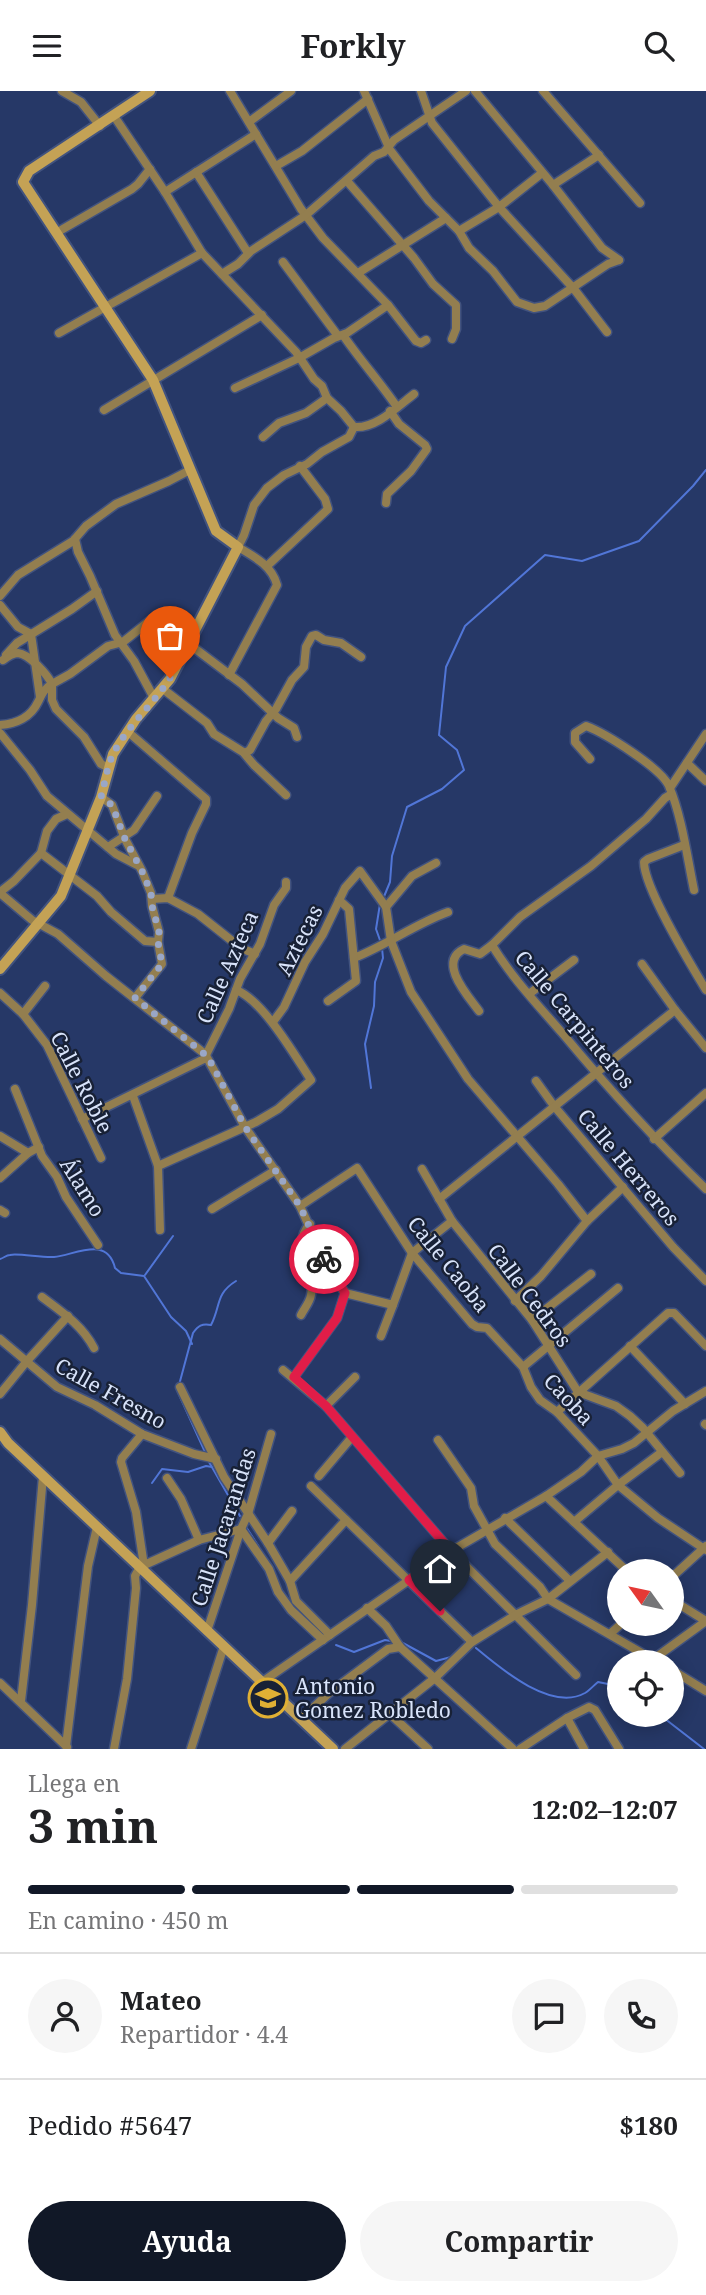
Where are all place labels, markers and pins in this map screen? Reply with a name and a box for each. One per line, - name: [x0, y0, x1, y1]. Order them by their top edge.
- pin: [140, 606, 200, 678]
- pin: [410, 1539, 470, 1611]
- place label: Antonio Gomez Robledo: [295, 1672, 451, 1724]
- school or university icon: Antonio Gomez Robledo: [247, 1677, 289, 1719]

